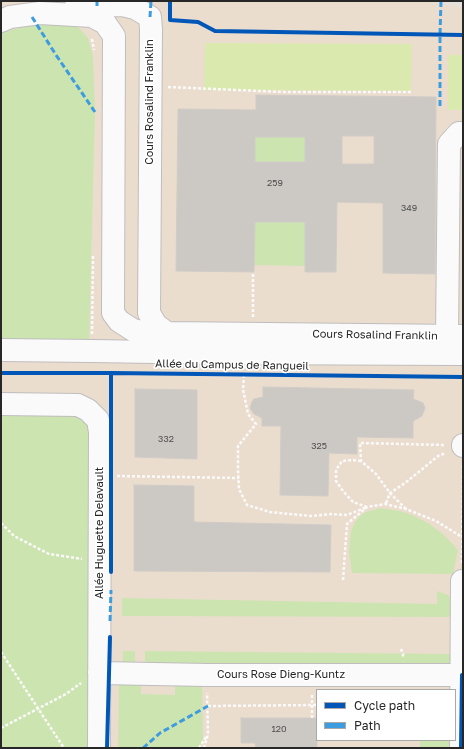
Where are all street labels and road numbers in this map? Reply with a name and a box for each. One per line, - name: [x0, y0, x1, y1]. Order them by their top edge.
- street label: Cours Rosalind Franklin: [143, 39, 157, 165]
- street label: Cours Rosalind Franklin: [312, 327, 438, 343]
- street label: Allée du Campus de Rangueil: [155, 357, 309, 373]
- street label: Allée Huguette Delavault: [93, 467, 107, 599]
- street label: Cours Rose Dieng-Kuntz: [217, 668, 345, 682]

